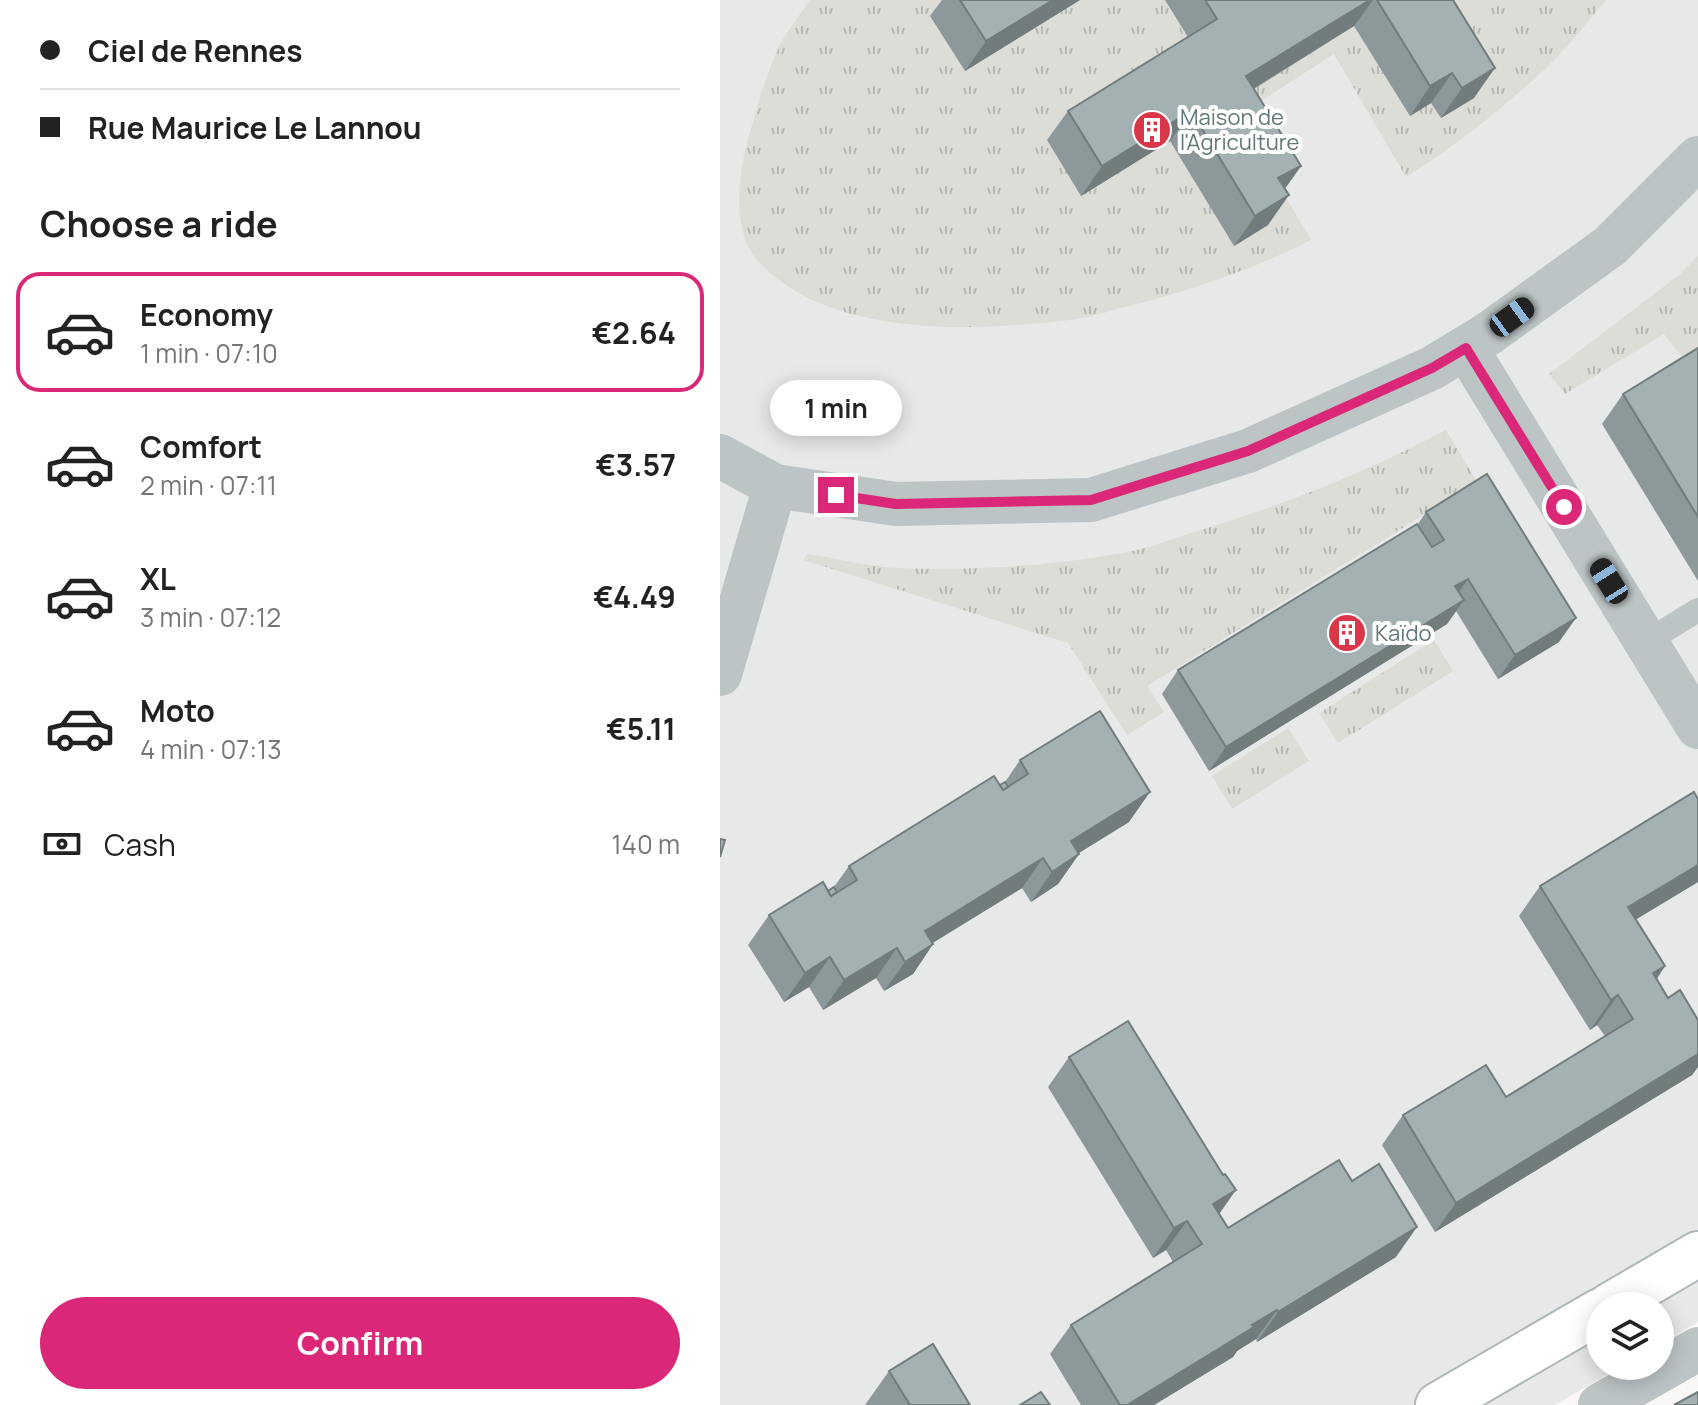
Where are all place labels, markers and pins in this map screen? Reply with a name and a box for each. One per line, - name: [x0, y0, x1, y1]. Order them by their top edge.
- place label: Maison de l'Agriculture: [1180, 102, 1300, 157]
- building icon: Maison de l'Agriculture: [1131, 109, 1173, 151]
- building icon: Kaïdo: [1326, 612, 1368, 654]
- place label: Kaïdo: [1375, 618, 1431, 648]

